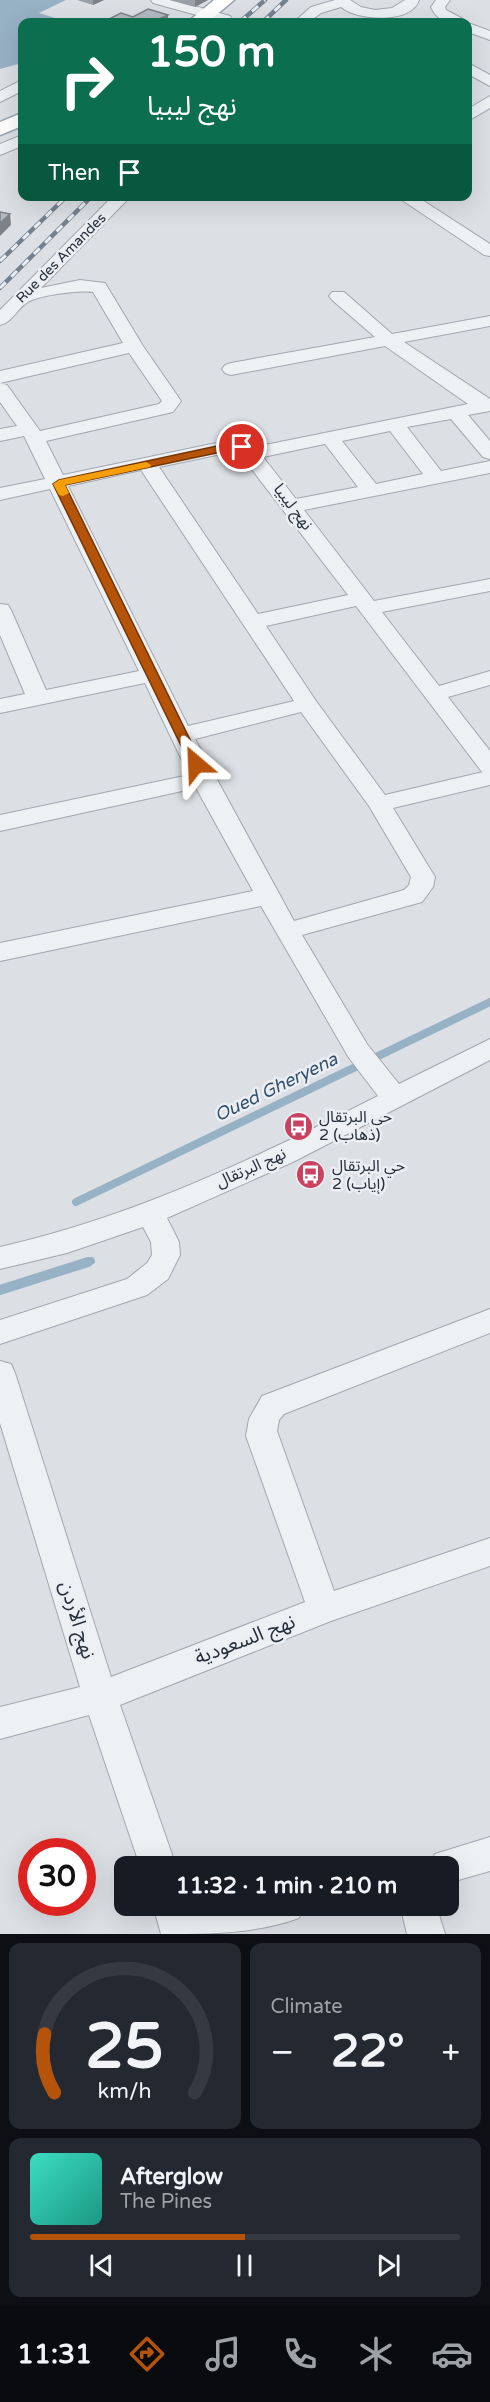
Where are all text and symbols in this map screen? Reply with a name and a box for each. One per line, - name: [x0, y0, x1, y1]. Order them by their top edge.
- text: 150 m: [147, 27, 276, 78]
- icon: right: [48, 42, 126, 120]
- text: نهج ليبيا: [147, 90, 237, 123]
- icon: arrive: [113, 156, 146, 189]
- text: Then: [48, 160, 101, 186]
- street label: Rue des Amandes: [12, 209, 110, 307]
- pin: [216, 421, 267, 472]
- icon: arrive: [225, 430, 258, 463]
- street label: نهج ليبيا: [267, 480, 317, 535]
- position arrow: [164, 732, 228, 796]
- water label: Oued Gheryena: [211, 1047, 342, 1126]
- place label: حي البرتقال 2 (ذهاب): [319, 1107, 392, 1145]
- bus stop icon: حي البرتقال 2 (ذهاب): [282, 1110, 314, 1142]
- street label: نهج البرتقال: [213, 1144, 290, 1194]
- place label: حي البرتقال 2 (إياب): [332, 1156, 405, 1194]
- bus stop icon: حي البرتقال 2 (إياب): [295, 1159, 327, 1191]
- street label: نهج الأردن: [52, 1578, 100, 1662]
- street label: نهج السعودية: [191, 1610, 299, 1672]
- speed limit sign: 30: [18, 1838, 96, 1916]
- text: 11:32 · 1 min · 210 m: [176, 1873, 397, 1899]
- text: Climate: [271, 1995, 343, 2019]
- text: 25: [86, 2010, 164, 2085]
- text: 22°: [331, 2025, 404, 2079]
- text: −: [271, 2033, 294, 2072]
- text: +: [441, 2033, 460, 2072]
- text: km/h: [98, 2078, 152, 2104]
- text: Afterglow: [120, 2164, 223, 2190]
- text: The Pines: [120, 2190, 212, 2214]
- icon: previous: [85, 2249, 118, 2282]
- icon: pause: [228, 2249, 261, 2282]
- icon: next: [372, 2249, 405, 2282]
- icon: directions: [126, 2333, 168, 2375]
- icon: music: [202, 2333, 244, 2375]
- icon: phone: [279, 2333, 321, 2375]
- icon: climate: [355, 2333, 397, 2375]
- icon: car: [431, 2333, 473, 2375]
- text: 11:31: [17, 2338, 92, 2371]

